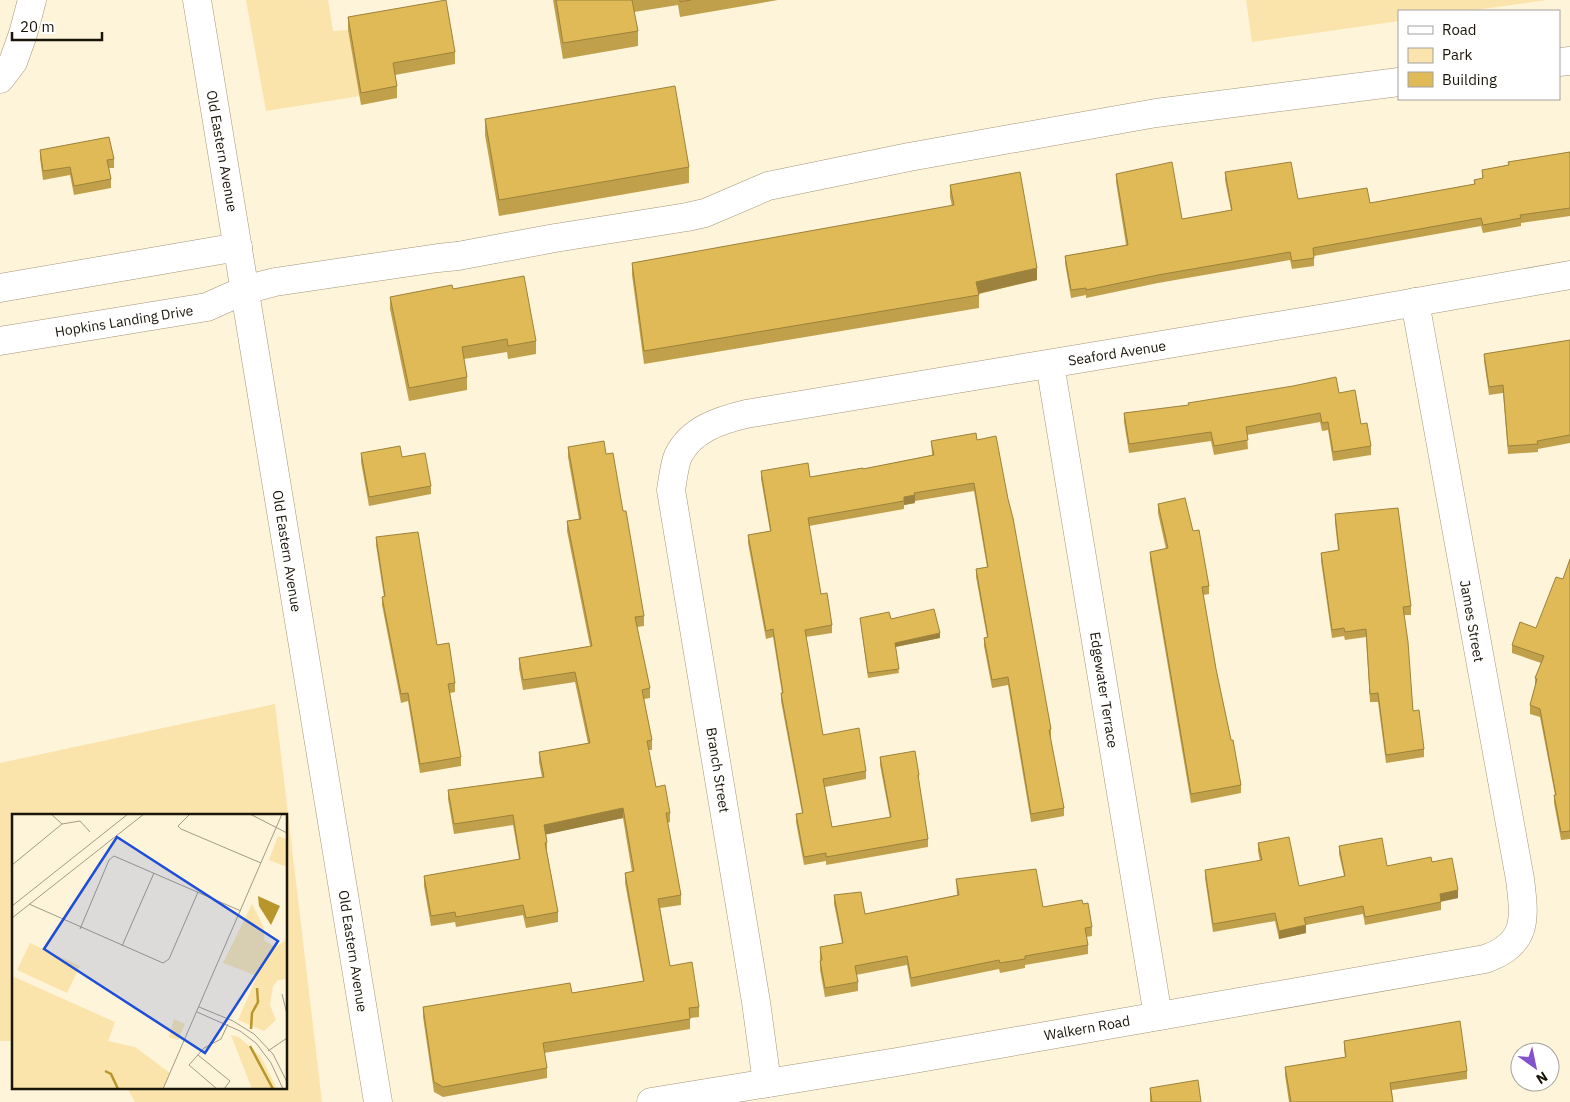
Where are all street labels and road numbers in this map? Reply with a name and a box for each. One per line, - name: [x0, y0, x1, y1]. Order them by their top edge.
- street label: Old Eastern Avenue: [202, 89, 242, 214]
- street label: Hopkins Landing Drive: [53, 301, 195, 341]
- street label: Seaford Avenue: [1067, 336, 1168, 370]
- street label: Old Eastern Avenue: [268, 489, 306, 614]
- street label: James Street: [1456, 579, 1488, 664]
- street label: Edgewater Terrace: [1086, 631, 1122, 750]
- street label: Branch Street: [702, 726, 734, 814]
- street label: Old Eastern Avenue: [334, 889, 372, 1014]
- street label: Walkern Road: [1043, 1012, 1131, 1044]

